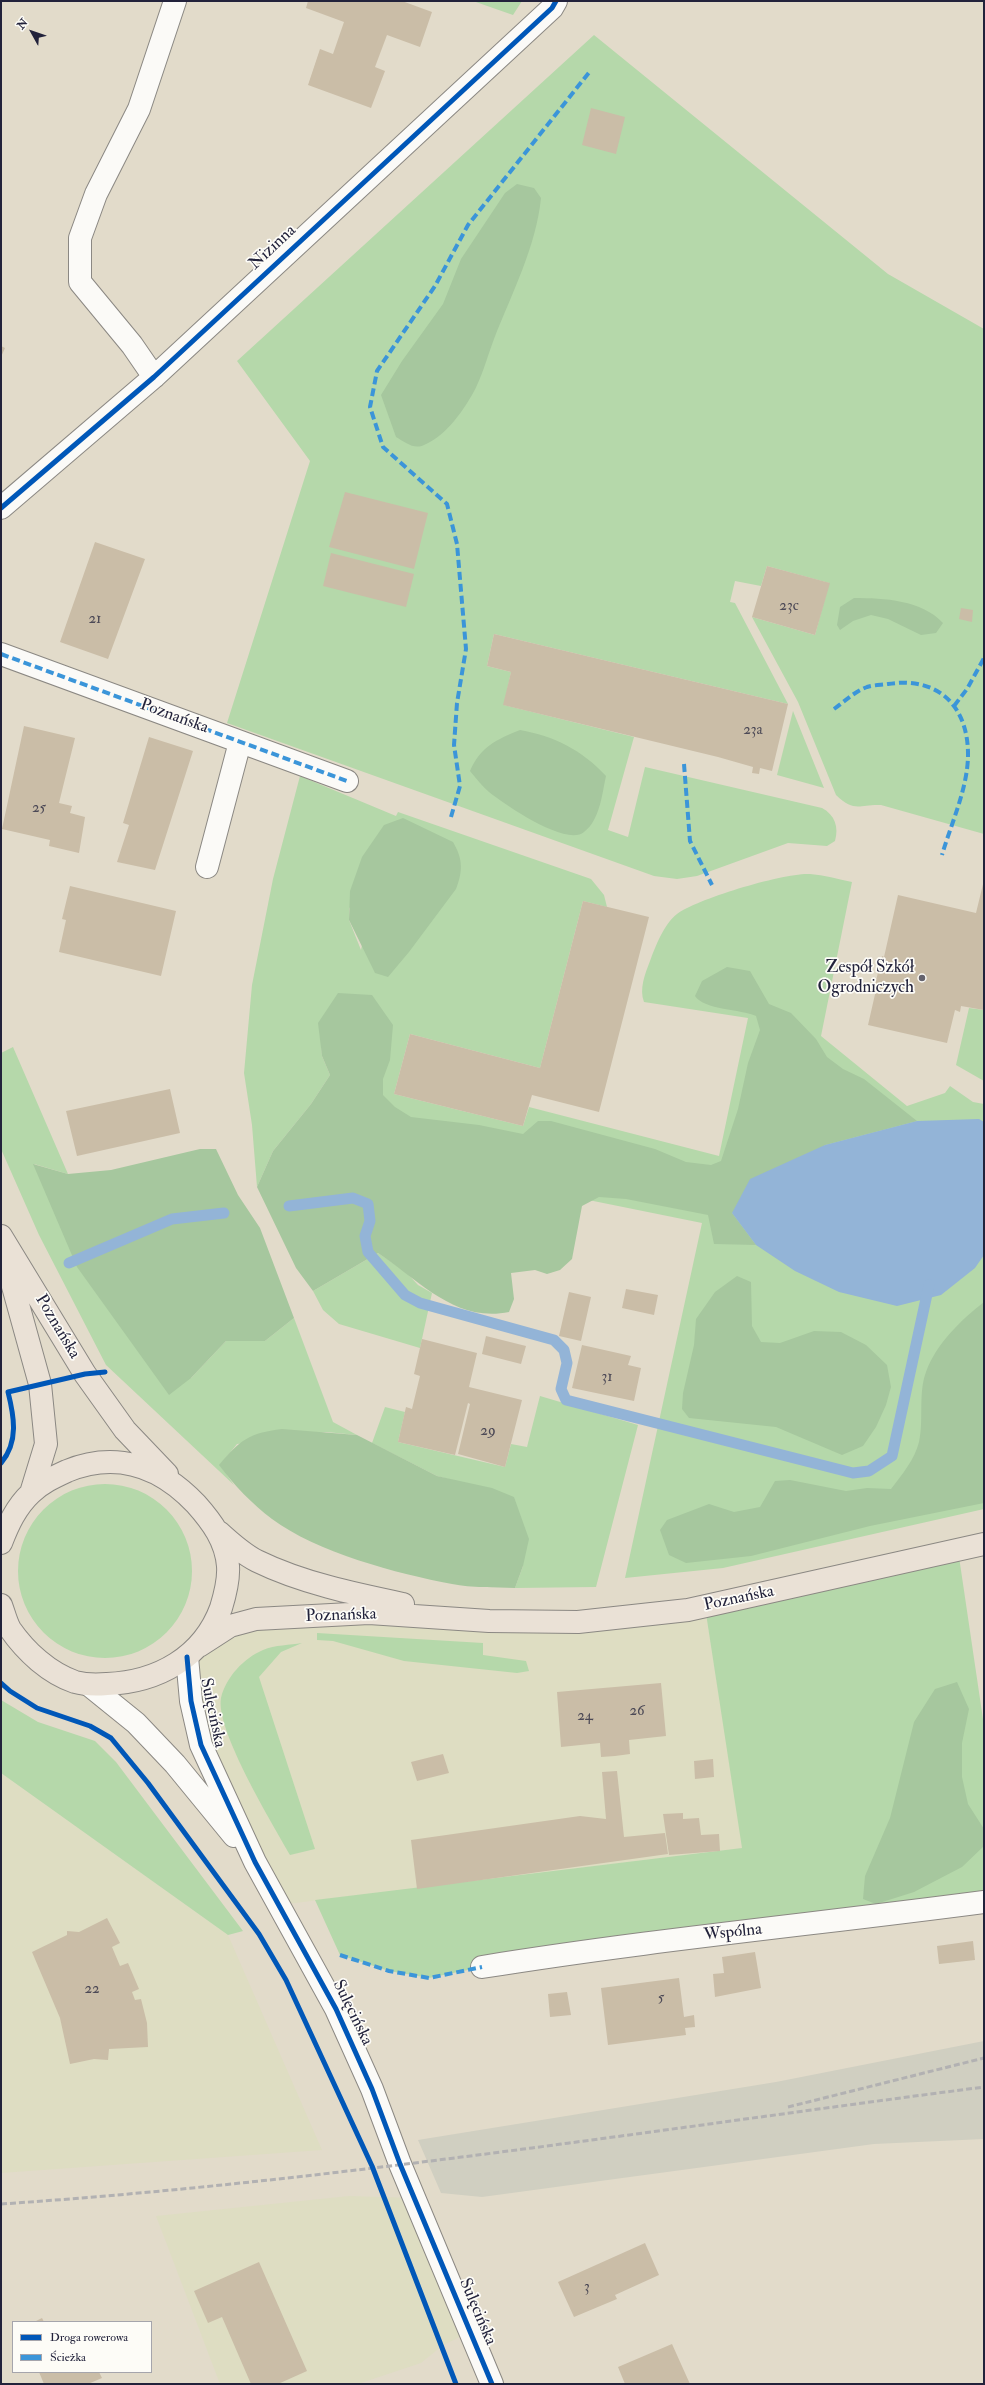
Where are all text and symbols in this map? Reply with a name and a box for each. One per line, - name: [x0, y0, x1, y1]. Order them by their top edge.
- north arrow: [12, 12, 52, 52]
- text: N: [14, 16, 31, 32]
- street label: Nizinna: [245, 221, 301, 275]
- house number: 23c: [779, 598, 799, 616]
- house number: 21: [89, 611, 101, 629]
- street label: Poznańska: [137, 695, 211, 739]
- house number: 23a: [743, 722, 763, 740]
- house number: 25: [32, 800, 46, 818]
- place label: Zespół Szkół Ogrodniczych: [818, 958, 914, 998]
- marker: Zespół Szkół Ogrodniczych: [917, 973, 927, 983]
- street label: Poznańska: [30, 1291, 84, 1363]
- house number: 31: [601, 1369, 613, 1387]
- house number: 29: [480, 1423, 496, 1441]
- street label: Poznańska: [702, 1582, 776, 1616]
- street label: Poznańska: [305, 1605, 377, 1627]
- street label: Sulęcińska: [195, 1676, 229, 1750]
- house number: 26: [629, 1703, 645, 1721]
- house number: 24: [577, 1708, 593, 1726]
- street label: Wspólna: [703, 1920, 763, 1946]
- street label: Sulęcińska: [327, 1977, 377, 2049]
- house number: 22: [84, 1981, 100, 1999]
- house number: 5: [658, 1990, 664, 2008]
- street label: Sulęcińska: [454, 2276, 500, 2348]
- house number: 3: [584, 2279, 590, 2297]
- legend: [12, 2321, 152, 2373]
- text: Droga rowerowa: [50, 2330, 128, 2345]
- text: Ścieżka: [50, 2350, 86, 2365]

